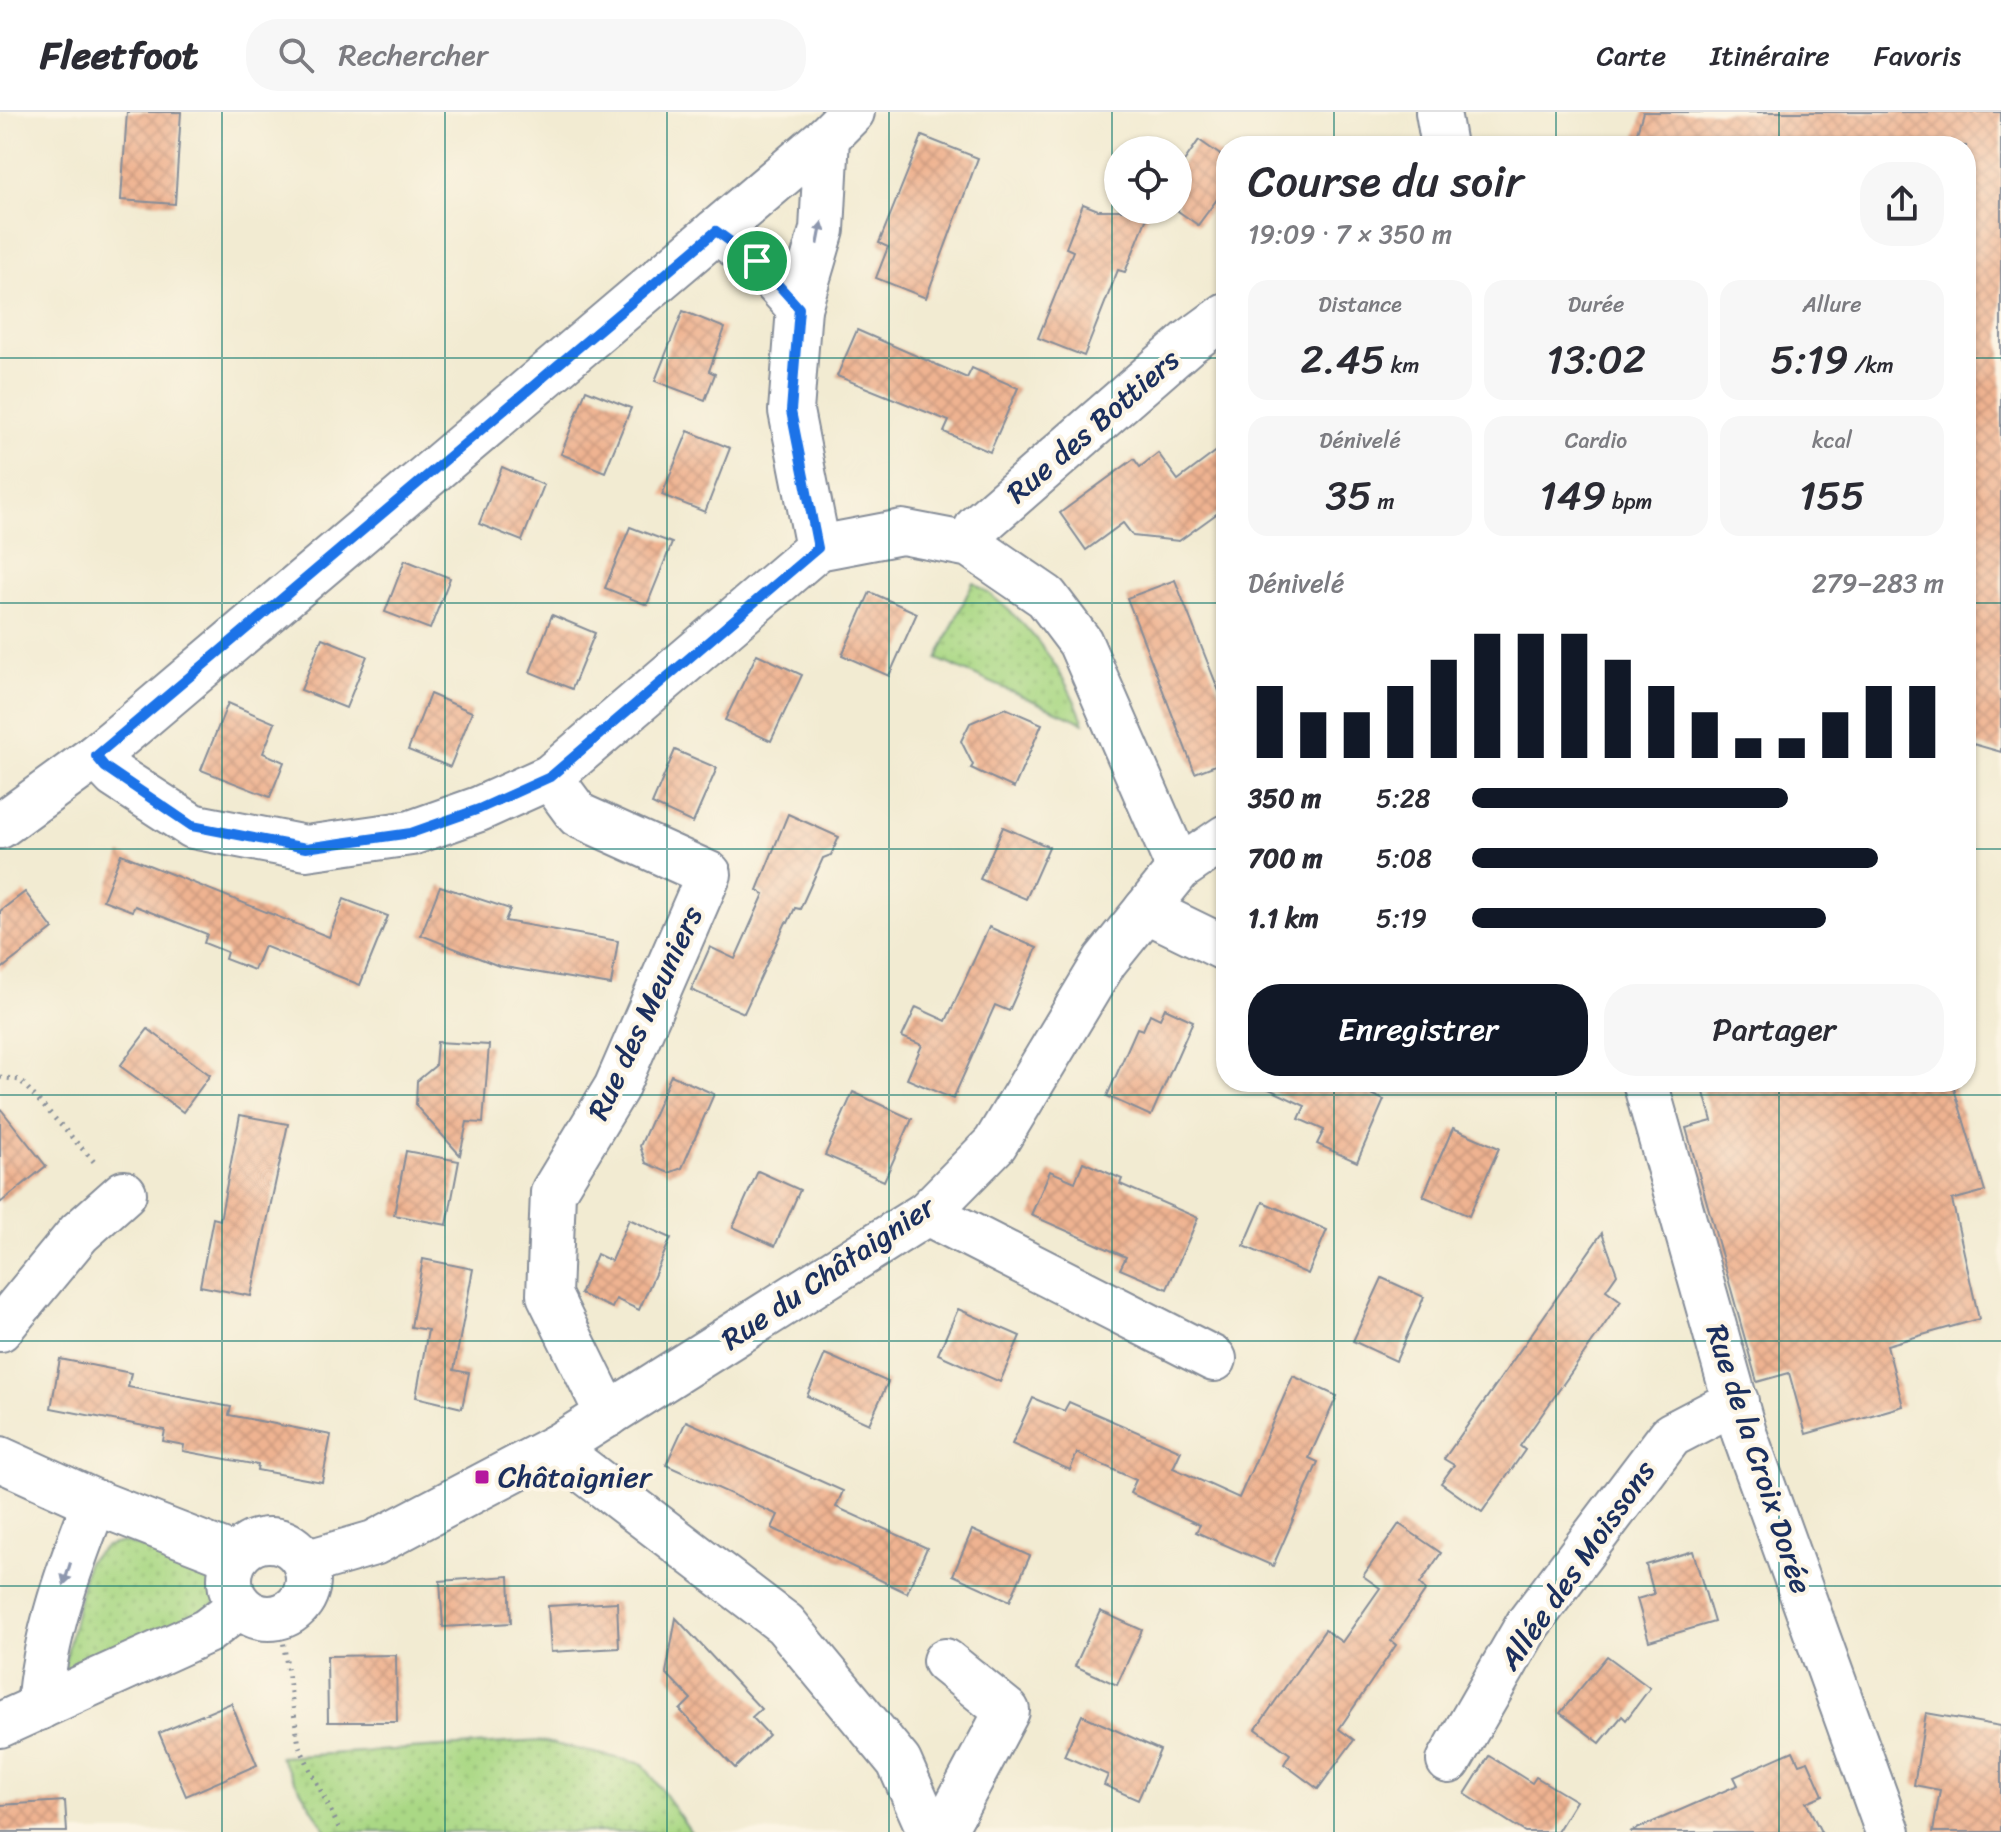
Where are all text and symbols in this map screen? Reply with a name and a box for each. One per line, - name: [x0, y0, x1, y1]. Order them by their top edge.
- search box: [246, 19, 806, 91]
- text: Fleetfoot: [40, 22, 198, 89]
- text: Rechercher: [338, 28, 488, 82]
- text: Carte: [1596, 31, 1666, 80]
- text: Itinéraire: [1710, 31, 1830, 80]
- text: Favoris: [1874, 31, 1961, 80]
- icon: search: [274, 33, 318, 77]
- map controls: [1104, 136, 1192, 224]
- button: locate: [1104, 136, 1192, 224]
- text: Course du soir: [1248, 142, 1523, 220]
- button: share: [1860, 162, 1944, 246]
- text: 19:09 · 7 × 350 m: [1248, 211, 1452, 257]
- one-way arrow: [814, 220, 826, 245]
- pin: [723, 227, 791, 295]
- icon: arrive: [735, 239, 779, 283]
- text: Distance: [1318, 285, 1402, 324]
- text: Durée: [1568, 285, 1624, 324]
- text: Allure: [1802, 285, 1862, 324]
- text: 2.45: [1301, 324, 1385, 395]
- text: 13:02: [1546, 324, 1646, 395]
- text: 5:19: [1770, 324, 1849, 395]
- street label: Rue des Bottiers: [993, 334, 1193, 518]
- text: km: [1385, 346, 1419, 385]
- text: /km: [1849, 346, 1894, 385]
- text: Dénivelé: [1319, 421, 1401, 460]
- text: Cardio: [1565, 421, 1627, 460]
- text: kcal: [1812, 421, 1852, 460]
- text: 35: [1325, 460, 1372, 531]
- text: 149: [1539, 460, 1606, 531]
- text: 155: [1799, 460, 1865, 531]
- text: m: [1372, 482, 1395, 521]
- text: bpm: [1606, 482, 1653, 521]
- text: Dénivelé: [1248, 560, 1344, 606]
- text: 279–283 m: [1812, 560, 1944, 606]
- text: 350 m: [1248, 775, 1321, 821]
- text: 5:28: [1376, 775, 1430, 821]
- text: 700 m: [1248, 835, 1322, 881]
- text: 5:08: [1376, 835, 1432, 881]
- text: 1.1 km: [1248, 895, 1319, 941]
- text: 5:19: [1376, 895, 1427, 941]
- street label: Rue des Meuniers: [572, 897, 718, 1129]
- button: Enregistrer: [1248, 984, 1588, 1076]
- button: Partager: [1604, 984, 1944, 1076]
- street label: Rue du Châtaignier: [709, 1180, 948, 1365]
- street label: Rue de la Croix Dorée: [1690, 1317, 1828, 1601]
- street label: Allée des Moissons: [1483, 1448, 1670, 1683]
- place label: Châtaignier: [498, 1450, 653, 1504]
- marker: Châtaignier: [473, 1468, 491, 1486]
- one-way arrow: [60, 1563, 73, 1587]

